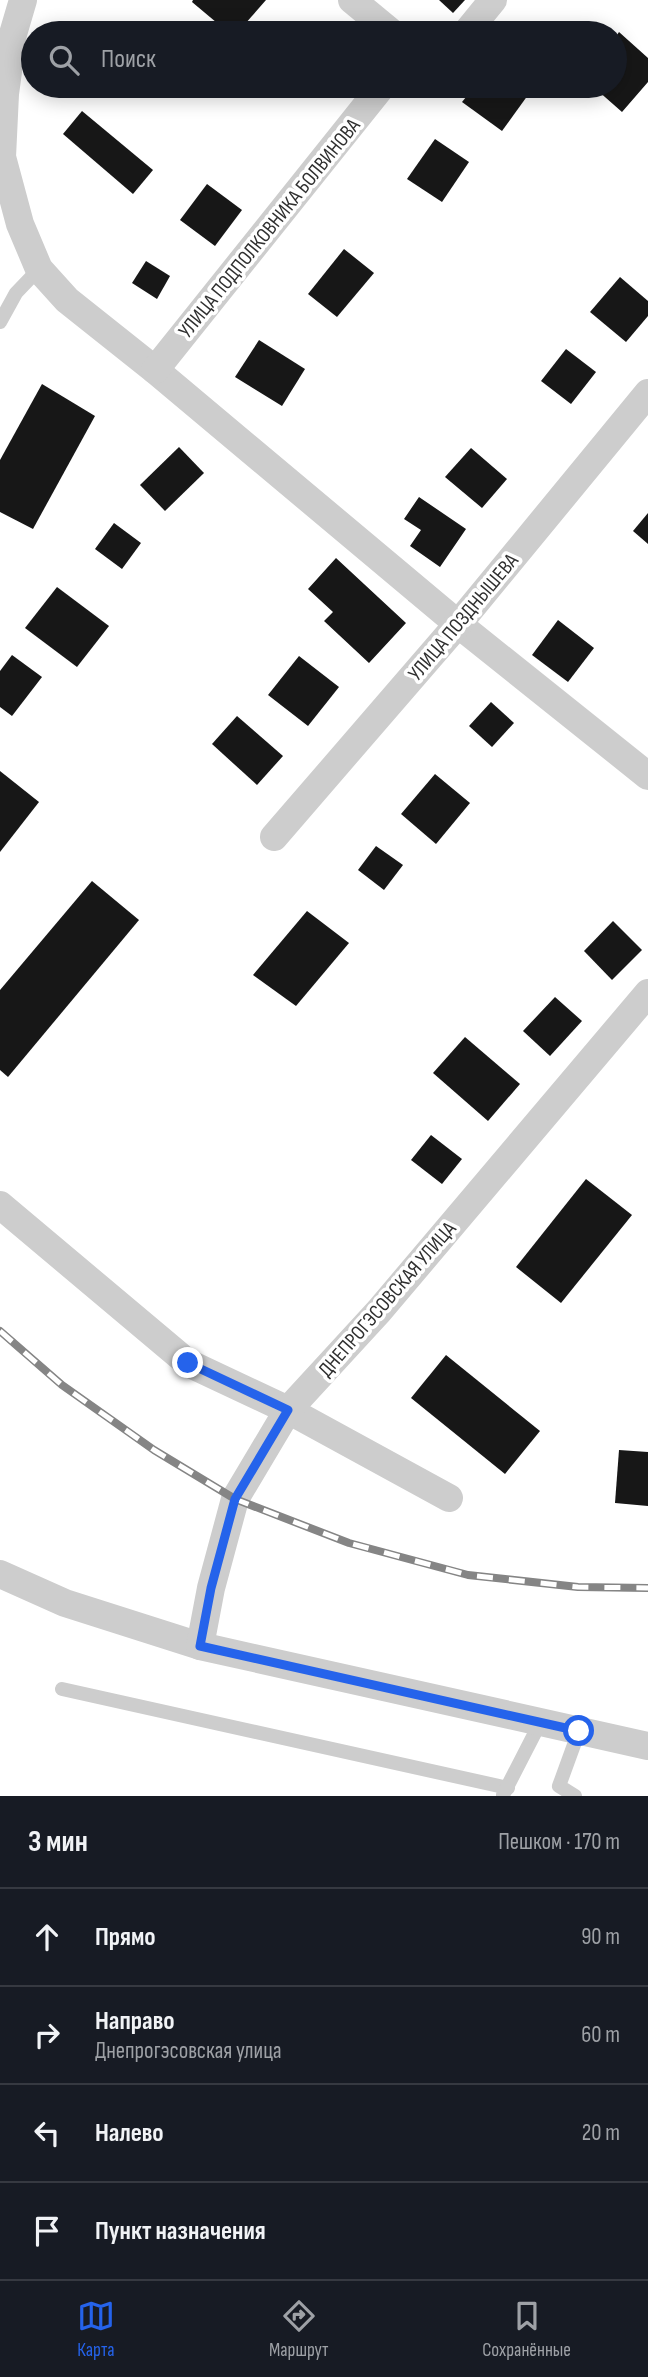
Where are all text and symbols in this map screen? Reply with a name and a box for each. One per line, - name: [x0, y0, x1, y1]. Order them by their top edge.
- search box: [21, 21, 627, 98]
- icon: search: [45, 41, 83, 79]
- text: Поиск: [101, 44, 156, 75]
- street label: УЛИЦА ПОДПОЛКОВНИКА БОЛВИНОВА: [173, 113, 366, 343]
- street label: УЛИЦА ПОЗДНЫШЕВА: [403, 548, 524, 686]
- street label: ДНЕПРОГЭСОВСКАЯ УЛИЦА: [313, 1216, 462, 1382]
- route end: [172, 1347, 203, 1378]
- route start: [563, 1715, 594, 1746]
- text: 3 мин: [28, 1824, 88, 1860]
- text: Пешком · 170 m: [498, 1828, 620, 1856]
- icon: ahead: [28, 1918, 66, 1956]
- text: Прямо: [95, 1922, 156, 1953]
- text: 90 m: [581, 1923, 620, 1951]
- text: Направо: [95, 2006, 174, 2037]
- icon: right: [28, 2016, 66, 2054]
- text: 60 m: [581, 2021, 620, 2049]
- text: Днепрогэсовская улица: [95, 2037, 282, 2065]
- icon: left: [28, 2114, 66, 2152]
- text: Налево: [95, 2118, 164, 2149]
- text: 20 m: [582, 2119, 620, 2147]
- icon: arrive: [28, 2212, 66, 2250]
- text: Пункт назначения: [95, 2216, 266, 2247]
- tab: Карта: [77, 2297, 115, 2362]
- tab: Маршрут: [269, 2297, 328, 2362]
- tab: Сохранённые: [482, 2297, 571, 2362]

